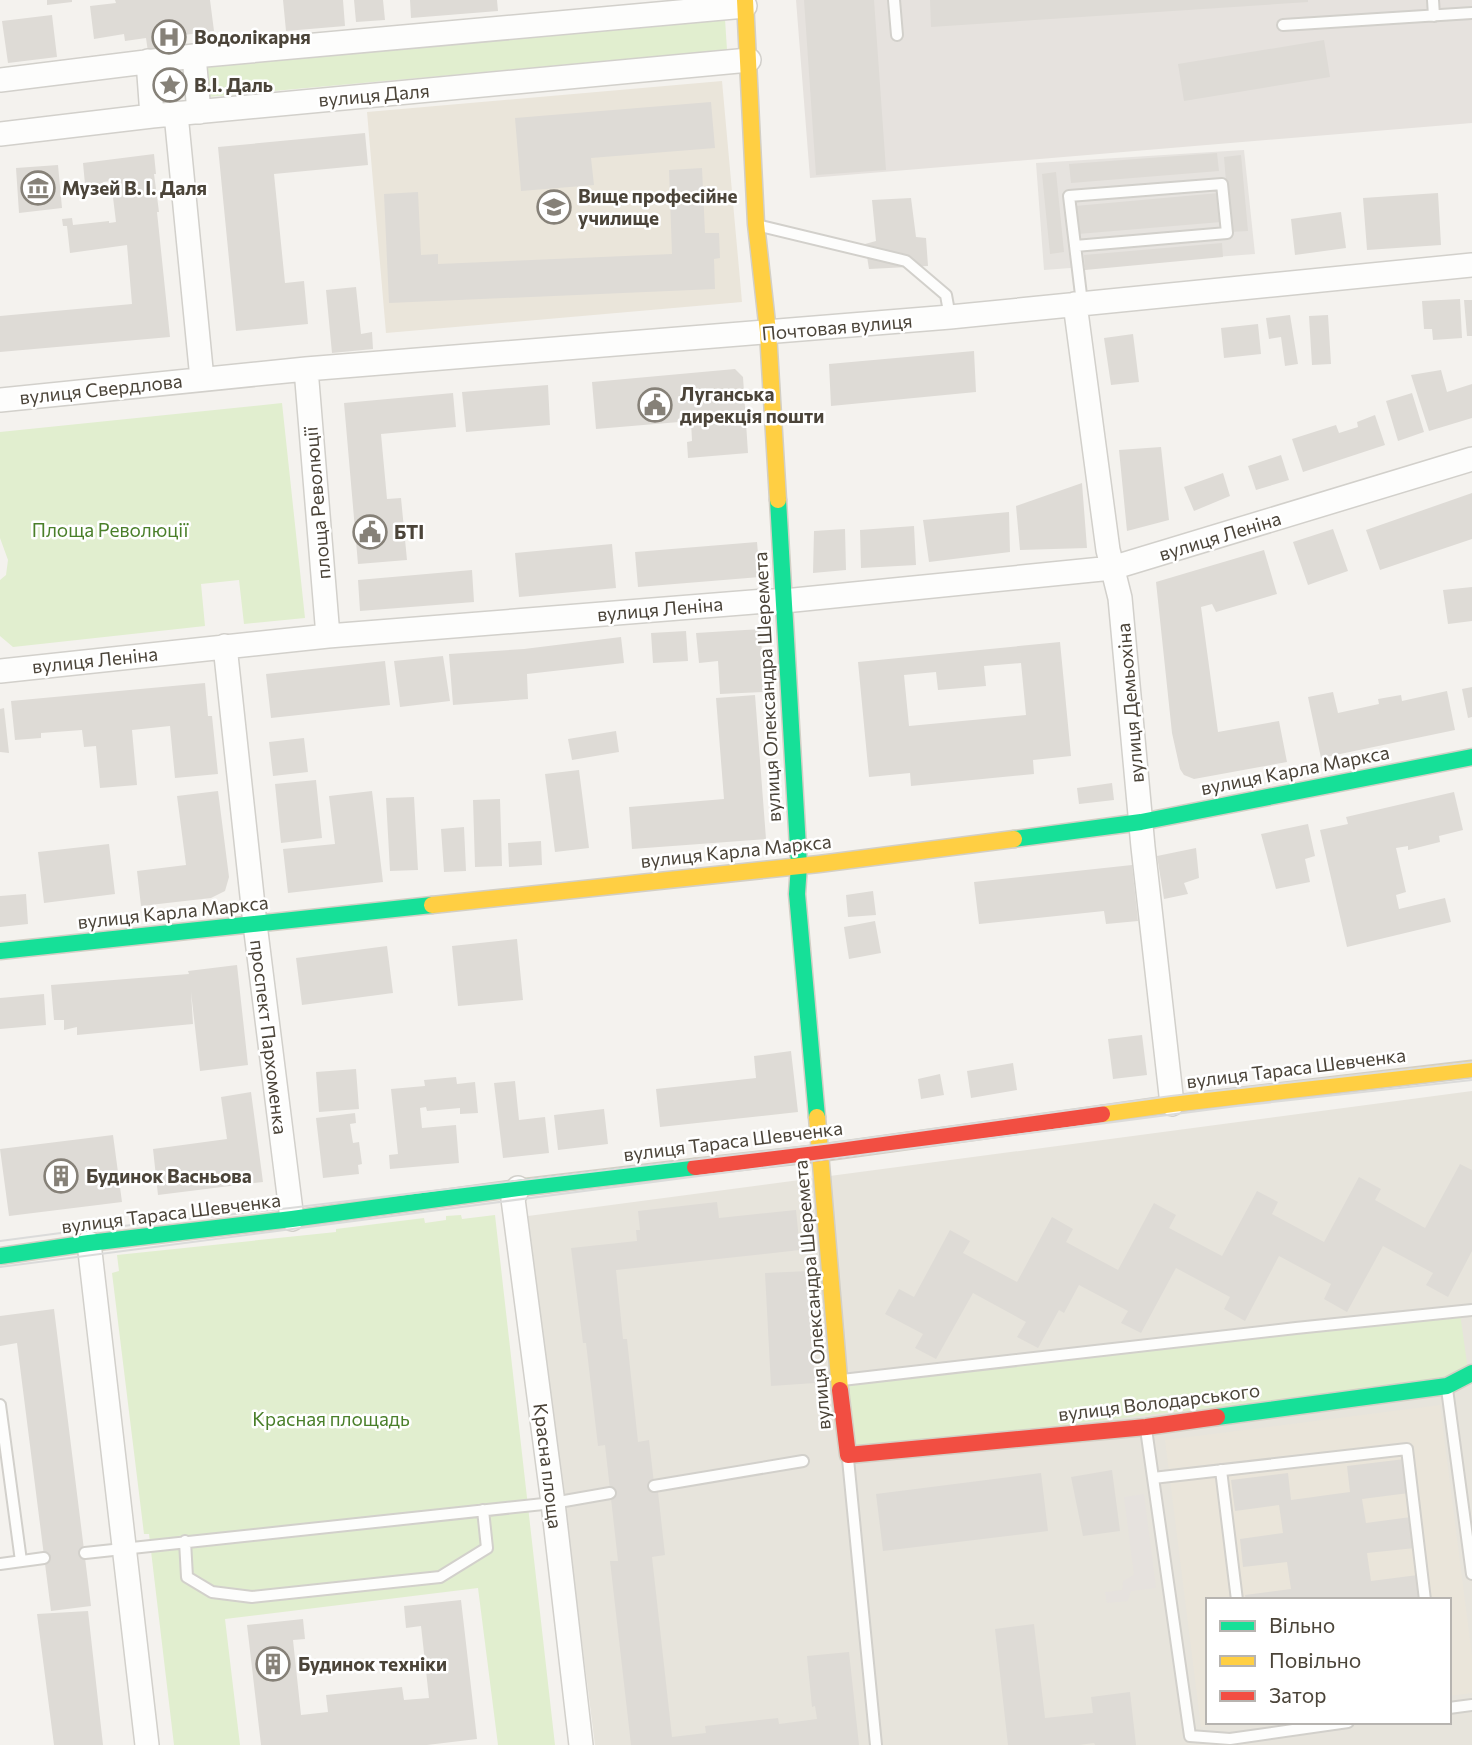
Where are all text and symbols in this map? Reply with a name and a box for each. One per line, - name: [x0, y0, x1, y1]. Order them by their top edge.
- hospital icon: Водолікарня: [150, 18, 188, 56]
- place label: Водолікарня: [194, 25, 311, 48]
- place icon: В.І. Даль: [151, 66, 189, 104]
- place label: В.І. Даль: [194, 73, 273, 96]
- street label: вулиця Даля: [317, 78, 430, 111]
- museum icon: Музей В. І. Даля: [19, 169, 57, 207]
- place label: Музей В. І. Даля: [62, 176, 207, 199]
- place label: Вище професійне училище: [578, 184, 737, 229]
- school or university icon: Вище професійне училище: [535, 188, 573, 226]
- street label: Почтовая вулиця: [761, 308, 913, 345]
- street label: вулиця Свердлова: [18, 369, 184, 408]
- place label: Луганська дирекція пошти: [680, 382, 824, 427]
- public building icon: Луганська дирекція пошти: [636, 386, 674, 424]
- street label: площа Революції: [298, 425, 335, 580]
- street label: вулиця Леніна: [1156, 506, 1284, 565]
- public building icon: БТІ: [351, 513, 389, 551]
- park label: Площа Революції: [32, 518, 189, 541]
- place label: БТІ: [394, 520, 424, 543]
- street label: вулиця Олександра Шеремета: [748, 551, 785, 823]
- street label: вулиця Леніна: [596, 592, 724, 625]
- street label: вулиця Демьохіна: [1111, 622, 1148, 784]
- street label: вулиця Леніна: [31, 641, 159, 678]
- street label: вулиця Карла Маркса: [1199, 740, 1391, 799]
- street label: вулиця Карла Маркса: [639, 829, 833, 872]
- street label: вулиця Карла Маркса: [76, 890, 270, 933]
- street label: проспект Пархоменка: [246, 938, 293, 1136]
- street label: вулиця Тараса Шевченка: [1185, 1043, 1407, 1092]
- street label: вулиця Тараса Шевченка: [622, 1116, 844, 1165]
- building icon: Будинок Васньова: [42, 1157, 80, 1195]
- street label: вулиця Олександра Шеремета: [788, 1159, 835, 1431]
- place label: Будинок Васньова: [86, 1164, 252, 1187]
- street label: вулиця Тараса Шевченка: [60, 1188, 282, 1237]
- street label: вулиця Володарського: [1057, 1378, 1261, 1425]
- street label: Красна площа: [529, 1402, 568, 1530]
- park label: Красная площадь: [252, 1407, 410, 1430]
- legend: [1206, 1598, 1451, 1724]
- text: Вільно: [1269, 1612, 1335, 1637]
- building icon: Будинок техніки: [254, 1645, 292, 1683]
- text: Повільно: [1269, 1647, 1361, 1672]
- place label: Будинок техніки: [298, 1652, 447, 1675]
- text: Затор: [1269, 1682, 1326, 1707]

